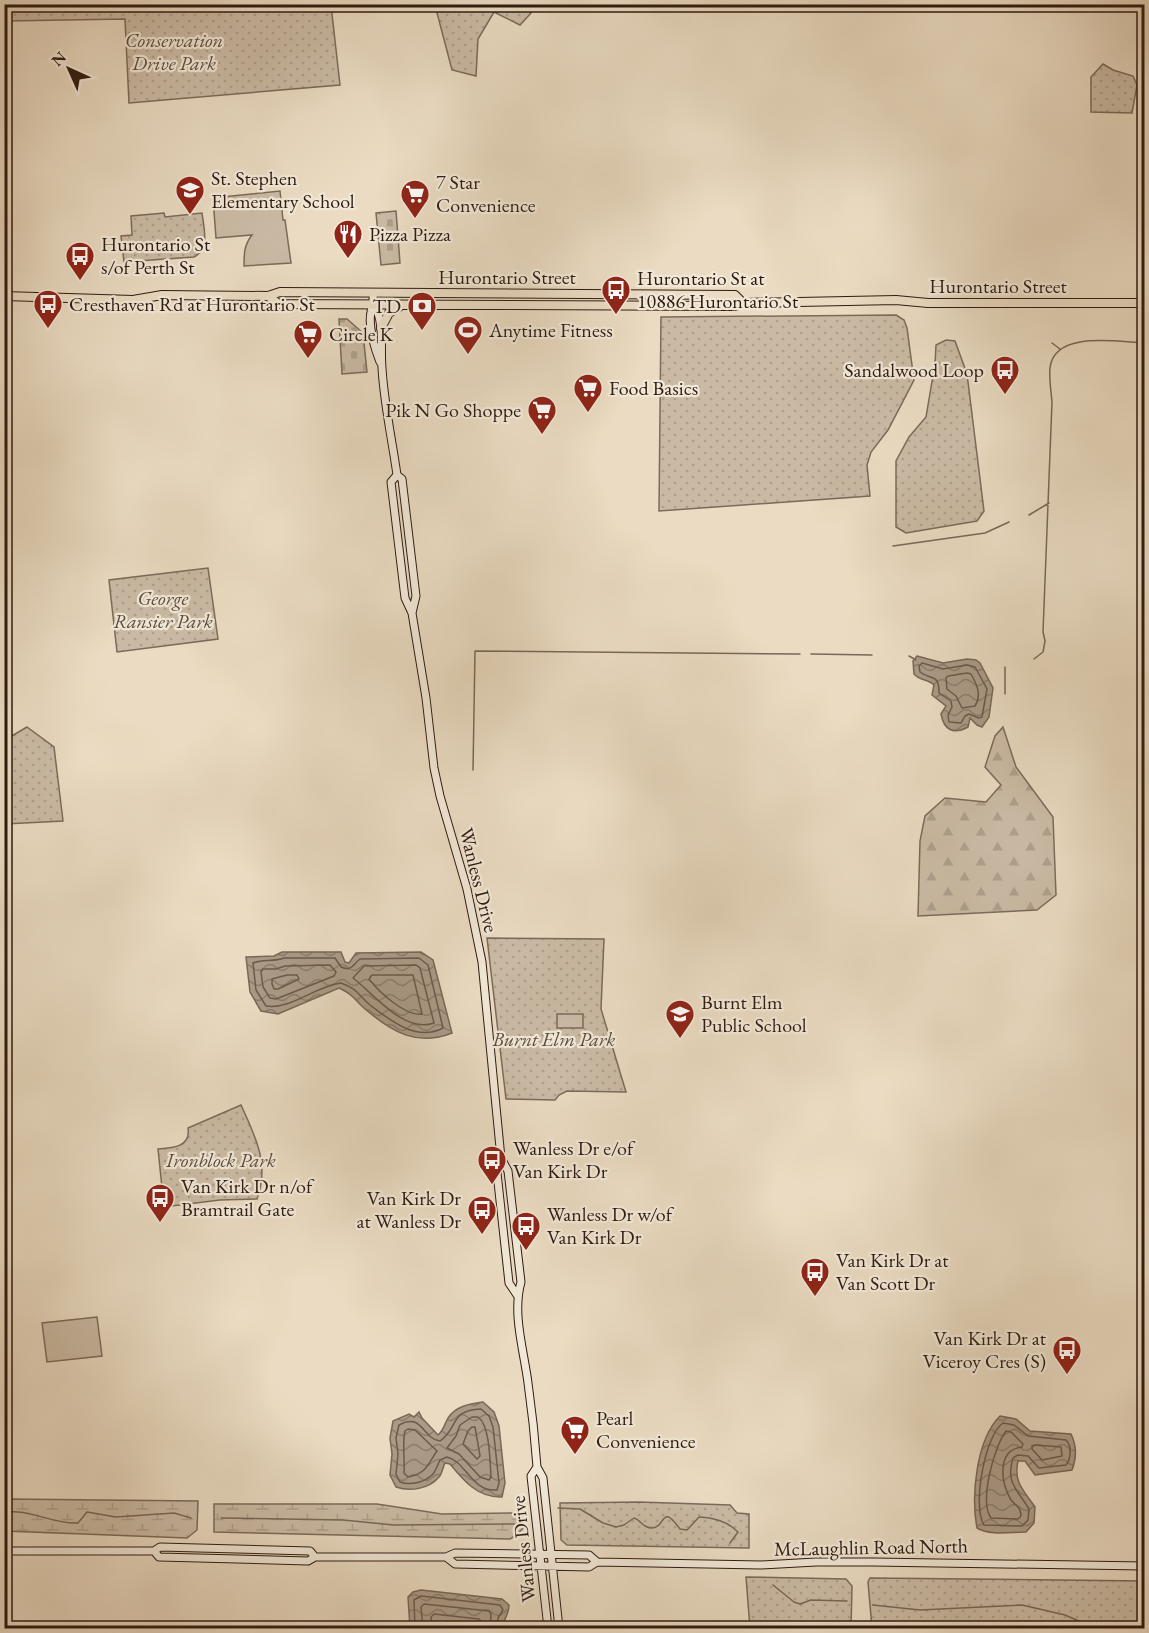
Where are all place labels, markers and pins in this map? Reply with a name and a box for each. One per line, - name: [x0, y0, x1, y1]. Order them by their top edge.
- place label: St. Stephen Elementary School: [211, 165, 355, 214]
- place label: 7 Star Convenience: [436, 169, 536, 218]
- school or university icon: St. Stephen Elementary School: [174, 174, 206, 216]
- supermarket icon: 7 Star Convenience: [399, 178, 431, 220]
- restaurant icon: Pizza Pizza: [332, 218, 364, 260]
- place label: Pizza Pizza: [369, 221, 451, 247]
- place label: Hurontario St s/of Perth St: [101, 231, 211, 280]
- bus stop icon: Hurontario St s/of Perth St: [64, 240, 96, 282]
- place label: Hurontario St at 10886 Hurontario St: [637, 265, 799, 314]
- bus stop icon: Hurontario St at 10886 Hurontario St: [600, 274, 632, 316]
- bus stop icon: Cresthaven Rd at Hurontario St: [32, 288, 64, 330]
- bank icon: TD: [406, 290, 438, 332]
- place label: Cresthaven Rd at Hurontario St: [69, 291, 315, 317]
- place label: TD: [373, 293, 401, 319]
- sports icon: Anytime Fitness: [452, 314, 484, 356]
- place label: Anytime Fitness: [488, 317, 613, 343]
- supermarket icon: Circle K: [292, 318, 324, 360]
- place label: Circle K: [329, 321, 394, 347]
- bus stop icon: Sandalwood Loop: [989, 354, 1021, 396]
- place label: Sandalwood Loop: [844, 357, 984, 383]
- supermarket icon: Food Basics: [572, 372, 604, 414]
- place label: Food Basics: [609, 375, 698, 401]
- supermarket icon: Pik N Go Shoppe: [526, 394, 558, 436]
- place label: Pik N Go Shoppe: [385, 397, 521, 423]
- place label: Burnt Elm Public School: [701, 989, 807, 1038]
- school or university icon: Burnt Elm Public School: [664, 998, 696, 1040]
- place label: Wanless Dr e/of Van Kirk Dr: [513, 1135, 636, 1184]
- bus stop icon: Wanless Dr e/of Van Kirk Dr: [476, 1144, 508, 1186]
- place label: Van Kirk Dr n/of Bramtrail Gate: [181, 1173, 315, 1222]
- bus stop icon: Van Kirk Dr n/of Bramtrail Gate: [144, 1182, 176, 1224]
- place label: Van Kirk Dr at Wanless Dr: [357, 1185, 461, 1234]
- bus stop icon: Van Kirk Dr at Wanless Dr: [466, 1194, 498, 1236]
- place label: Wanless Dr w/of Van Kirk Dr: [547, 1201, 675, 1250]
- bus stop icon: Wanless Dr w/of Van Kirk Dr: [510, 1210, 542, 1252]
- place label: Van Kirk Dr at Van Scott Dr: [836, 1247, 949, 1296]
- bus stop icon: Van Kirk Dr at Van Scott Dr: [799, 1256, 831, 1298]
- place label: Van Kirk Dr at Viceroy Cres (S): [923, 1325, 1047, 1374]
- bus stop icon: Van Kirk Dr at Viceroy Cres (S): [1051, 1334, 1083, 1376]
- place label: Pearl Convenience: [596, 1405, 696, 1454]
- supermarket icon: Pearl Convenience: [559, 1414, 591, 1456]

